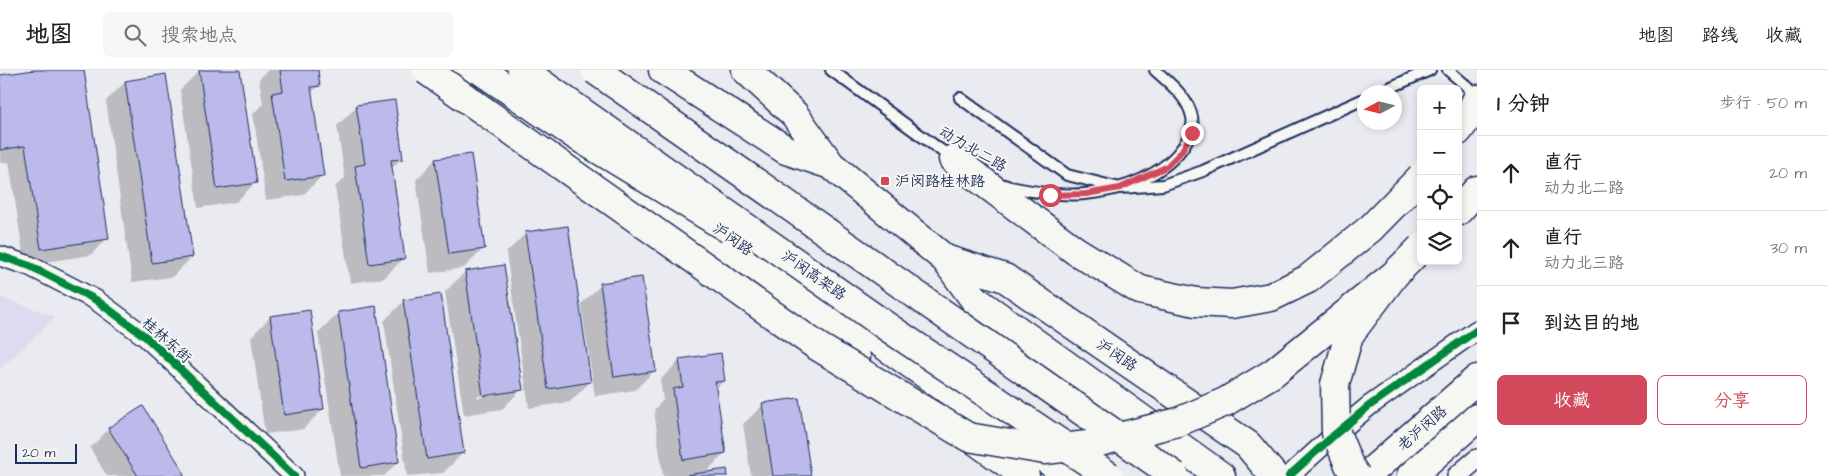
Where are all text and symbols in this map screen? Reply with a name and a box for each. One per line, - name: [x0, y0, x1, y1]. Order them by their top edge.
- search box: [103, 12, 453, 57]
- text: 地图: [25, 18, 73, 52]
- icon: search: [121, 21, 149, 49]
- text: 搜索地点: [161, 22, 237, 49]
- text: 地图: [1638, 23, 1674, 48]
- text: 路线: [1702, 23, 1738, 48]
- text: 收藏: [1766, 23, 1802, 48]
- north arrow: [1357, 85, 1402, 130]
- map controls: [1417, 85, 1462, 265]
- button: +: [1417, 85, 1462, 130]
- text: 1 分钟: [1497, 89, 1550, 118]
- text: 步行 · 50 m: [1720, 92, 1807, 114]
- street label: 动力北二路: [935, 122, 1010, 177]
- route end: [1181, 122, 1204, 145]
- button: −: [1417, 130, 1462, 175]
- text: 直行: [1544, 149, 1582, 176]
- icon: ahead: [1497, 159, 1525, 187]
- text: 20 m: [1769, 162, 1807, 184]
- place label: 沪闵路桂林路: [895, 171, 985, 192]
- marker: 沪闵路桂林路: [879, 175, 891, 187]
- button: locate: [1417, 175, 1462, 220]
- text: 动力北二路: [1544, 177, 1624, 199]
- route start: [1039, 184, 1062, 207]
- street label: 沪闵路: [708, 218, 757, 261]
- button: layers: [1417, 220, 1462, 265]
- text: 直行: [1544, 224, 1582, 251]
- icon: ahead: [1497, 234, 1525, 262]
- text: 30 m: [1770, 237, 1807, 259]
- street label: 沪闵高架路: [777, 245, 850, 306]
- text: 动力北三路: [1544, 252, 1624, 274]
- icon: arrive: [1497, 309, 1525, 337]
- text: 到达目的地: [1544, 310, 1639, 337]
- street label: 桂林东街: [137, 312, 196, 368]
- street label: 沪闵路: [1092, 334, 1141, 377]
- button: 收藏: [1497, 375, 1647, 425]
- button: 分享: [1657, 375, 1807, 425]
- street label: 老沪闵路: [1393, 401, 1452, 456]
- scale bar: [15, 441, 78, 464]
- text: 20 m: [22, 443, 55, 463]

